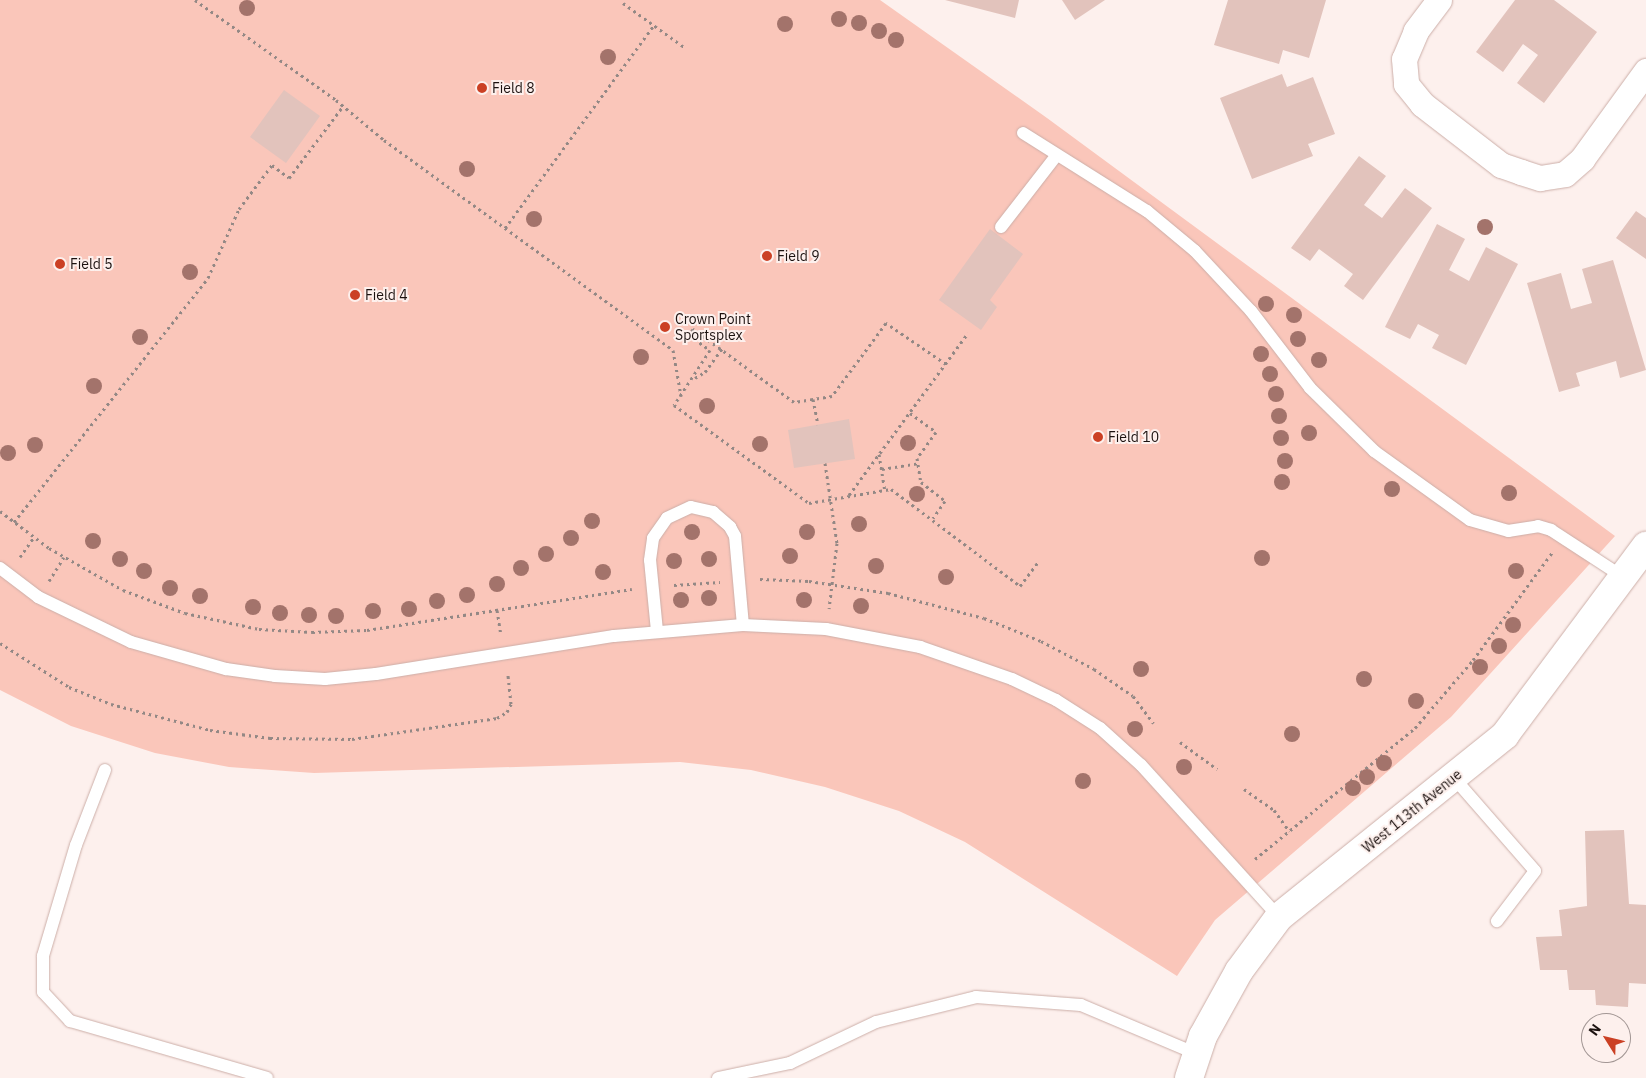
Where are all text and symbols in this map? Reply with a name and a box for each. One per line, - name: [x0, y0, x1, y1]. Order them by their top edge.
- place label: Field 8: [492, 80, 535, 96]
- marker: Field 8: [476, 82, 488, 94]
- place label: Field 9: [777, 248, 820, 264]
- marker: Field 9: [761, 250, 773, 262]
- place label: Field 5: [70, 256, 113, 272]
- marker: Field 5: [54, 258, 66, 270]
- place label: Field 4: [365, 287, 408, 303]
- marker: Field 4: [349, 289, 361, 301]
- place label: Crown Point Sportsplex: [675, 311, 751, 344]
- marker: Crown Point Sportsplex: [659, 321, 671, 333]
- place label: Field 10: [1108, 429, 1159, 445]
- marker: Field 10: [1092, 431, 1104, 443]
- street label: West 113th Avenue: [1359, 766, 1465, 856]
- north arrow: [1581, 1013, 1631, 1063]
- text: N: [1584, 1020, 1605, 1039]

